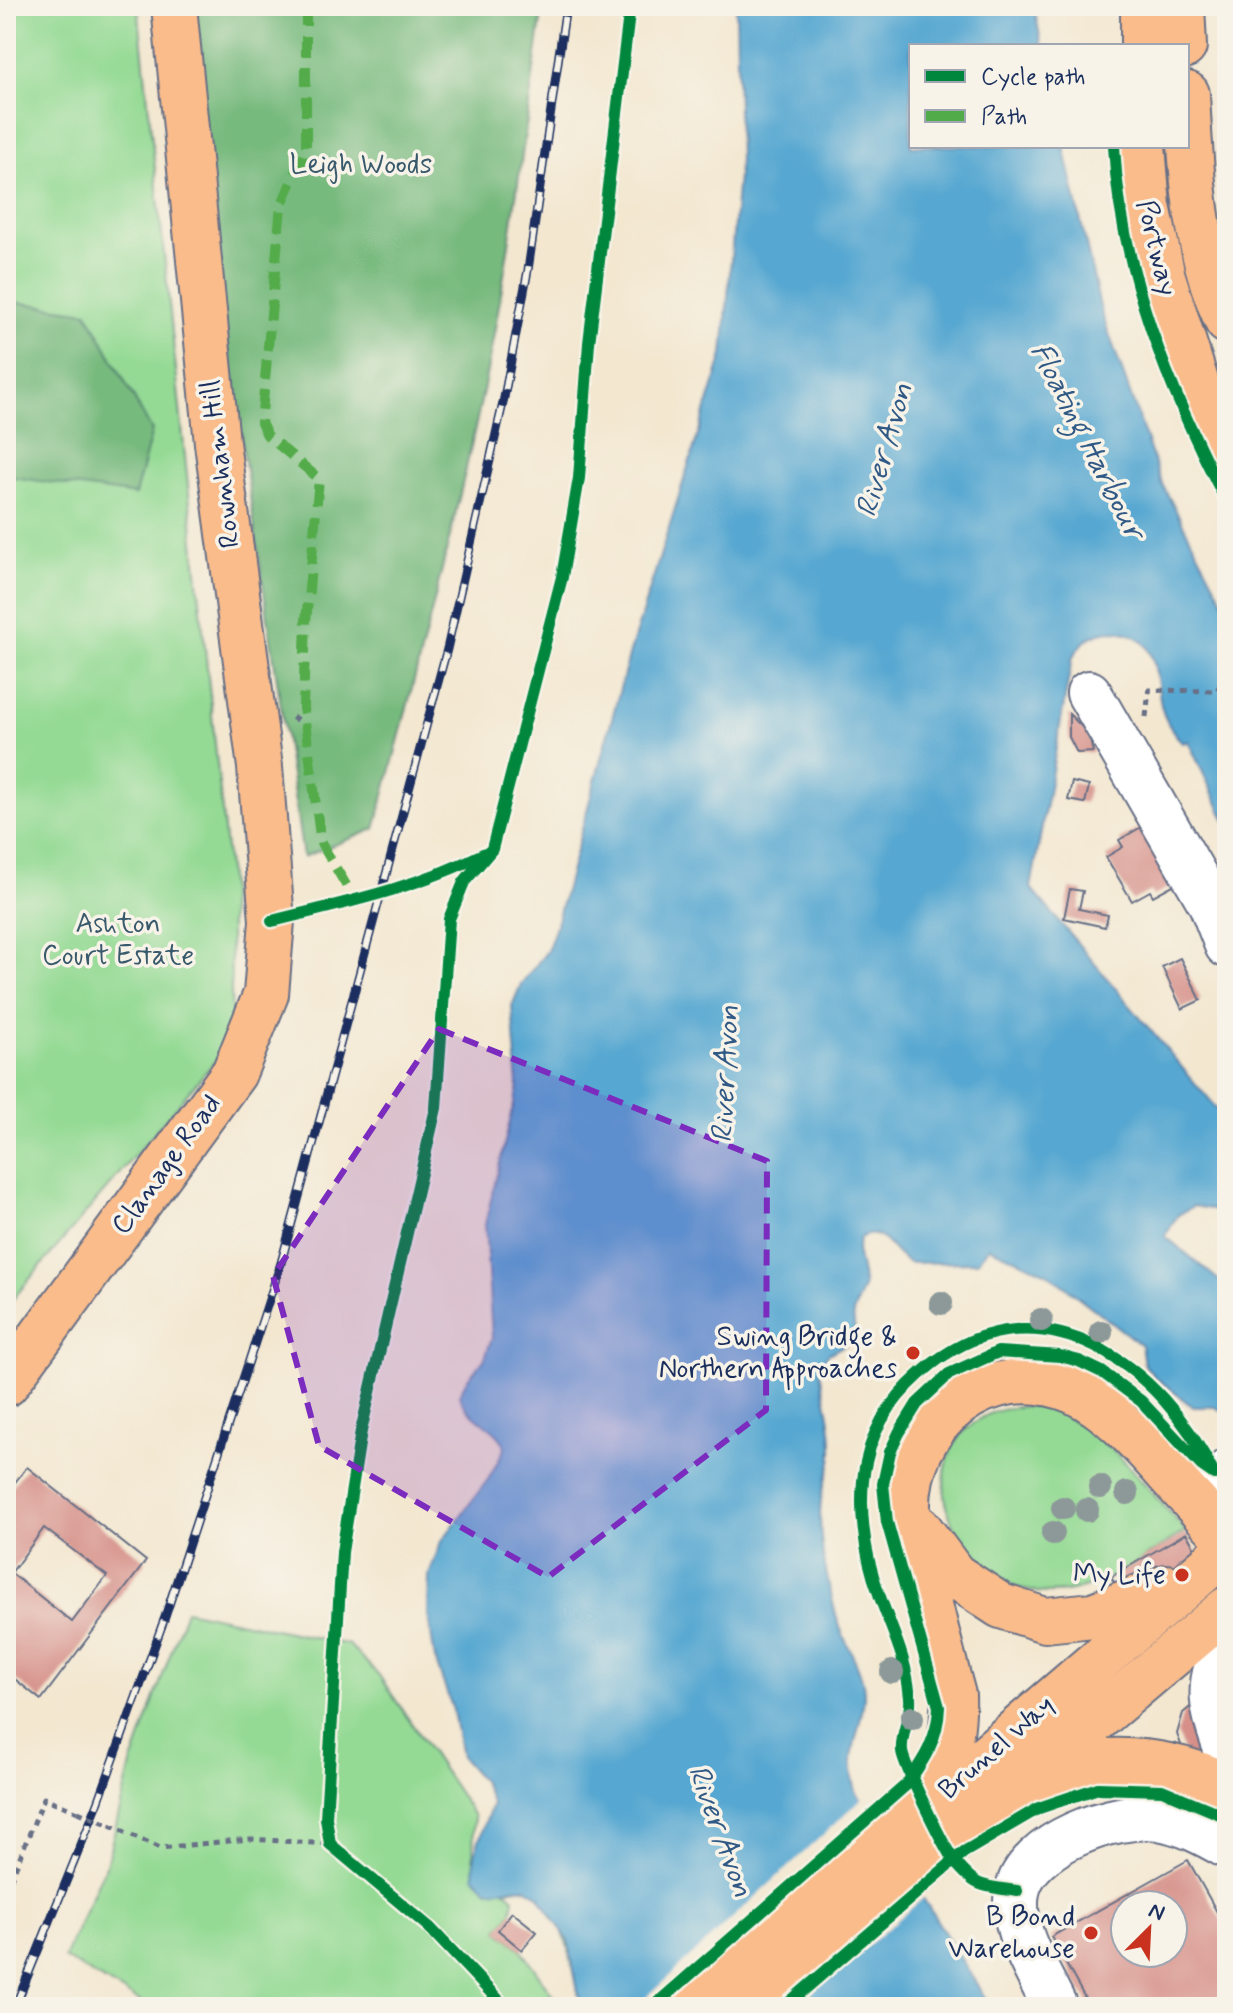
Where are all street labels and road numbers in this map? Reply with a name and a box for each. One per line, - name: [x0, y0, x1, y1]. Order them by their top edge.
- street label: Portway: [1126, 196, 1186, 300]
- street label: Rownham Hill: [192, 378, 250, 550]
- street label: Clanage Road: [104, 1087, 230, 1243]
- street label: Brunel Way: [931, 1687, 1063, 1809]

